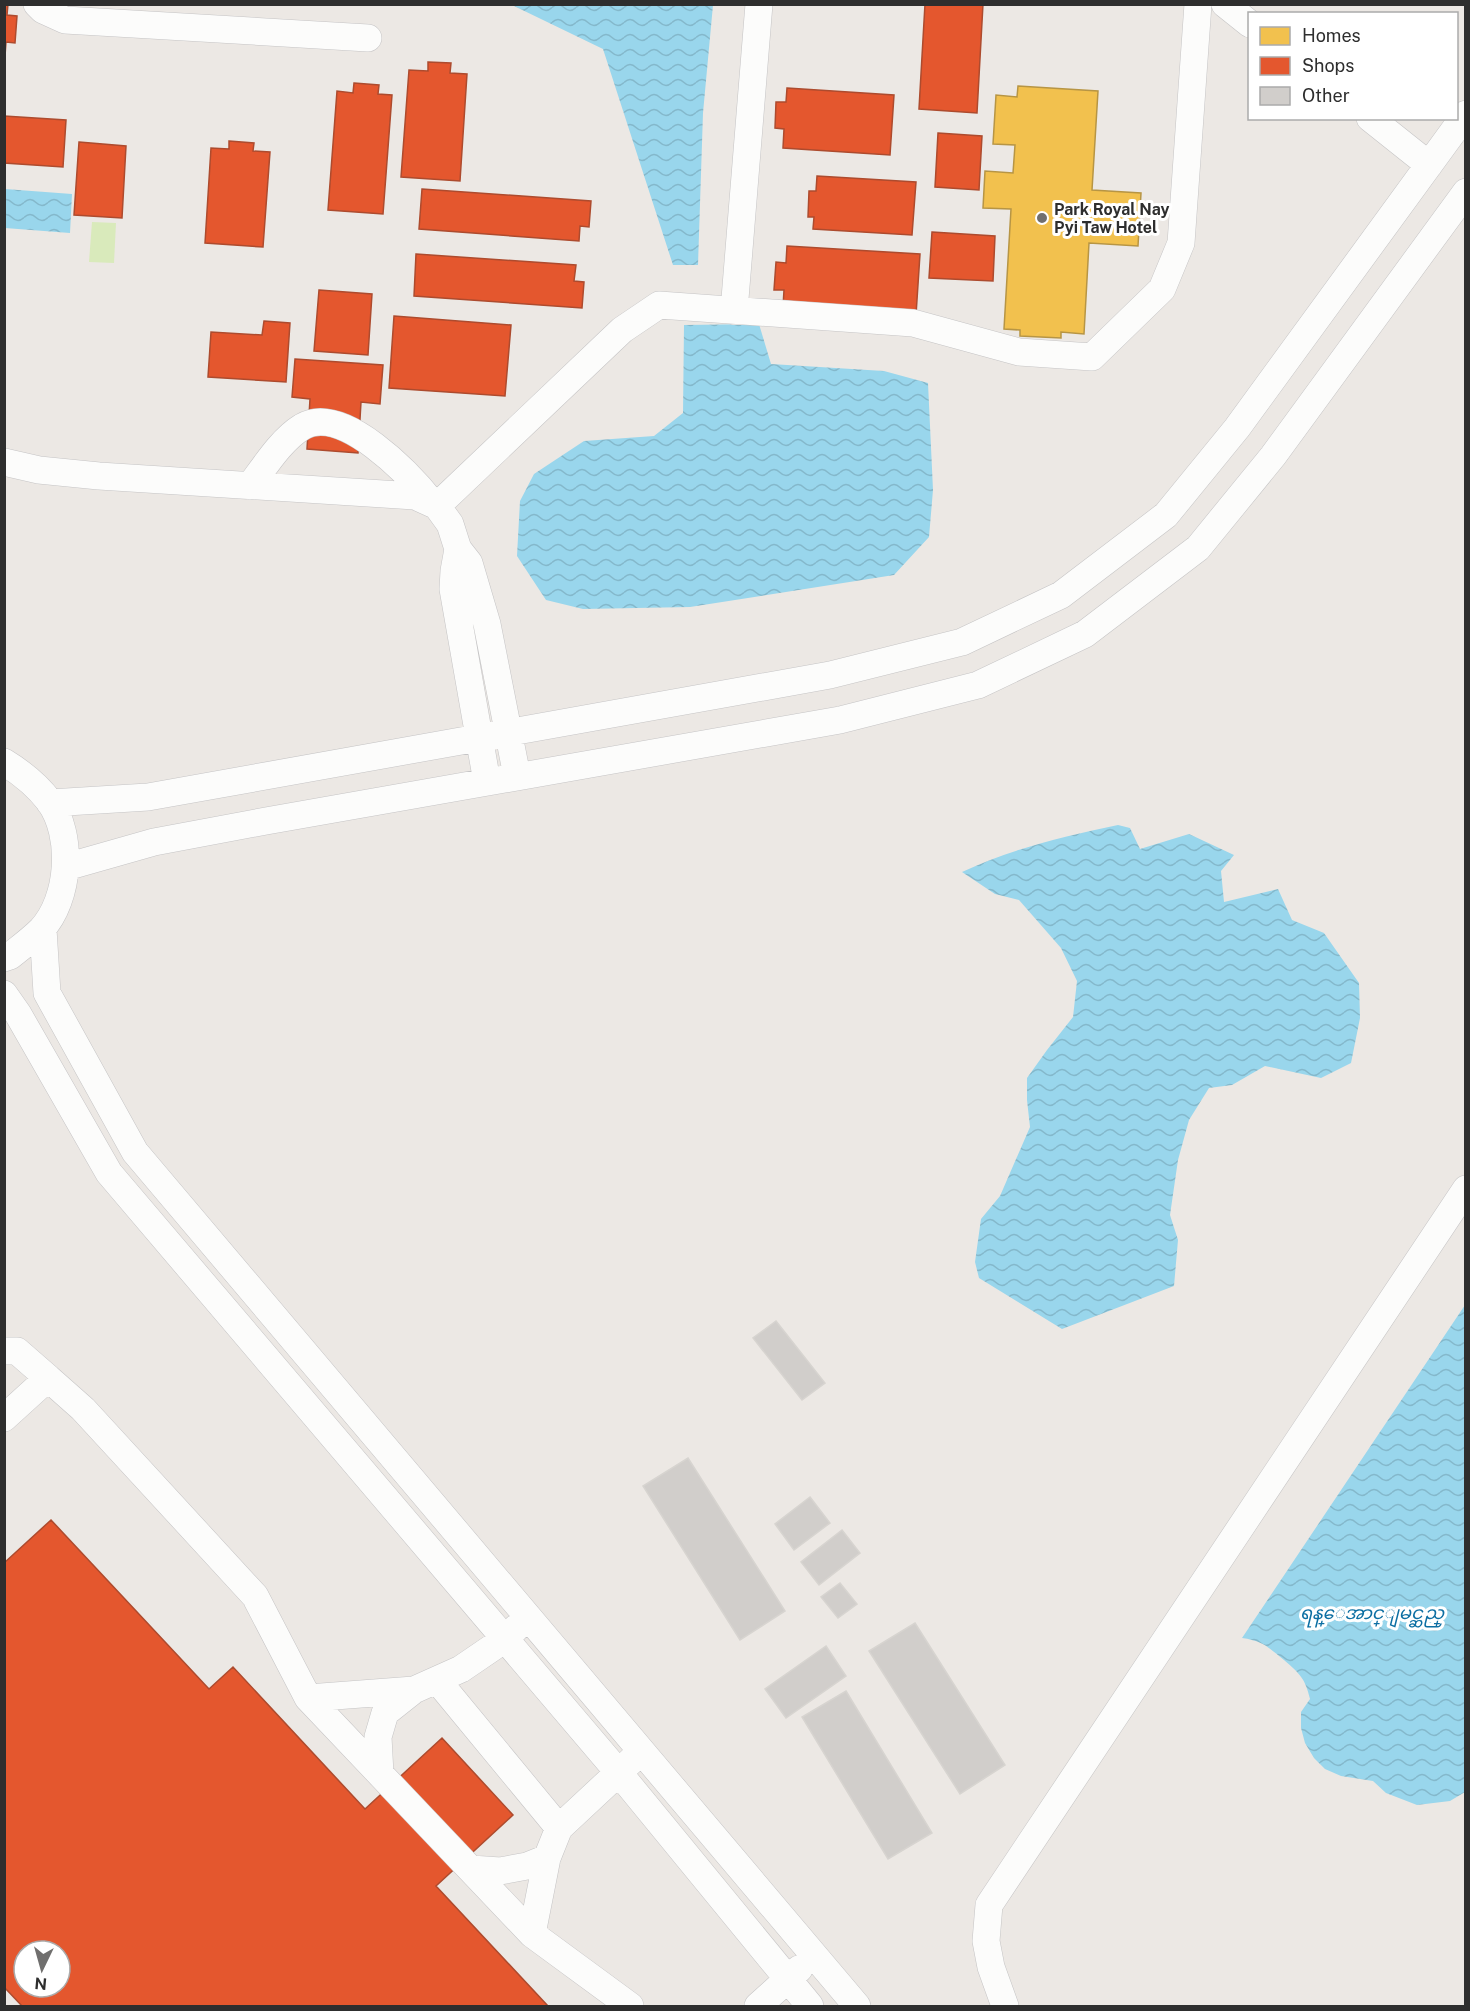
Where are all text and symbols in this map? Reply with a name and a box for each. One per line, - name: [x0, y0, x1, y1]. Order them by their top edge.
- legend: [1248, 12, 1458, 120]
- text: Homes: [1302, 25, 1361, 46]
- text: Shops: [1302, 55, 1354, 76]
- text: Other: [1302, 85, 1350, 106]
- place label: Park Royal Nay Pyi Taw Hotel: [1054, 200, 1170, 237]
- marker: Park Royal Nay Pyi Taw Hotel: [1035, 211, 1049, 225]
- water label: ရန္ေအာင္ျမင္ဆည္: [1300, 1602, 1445, 1628]
- north arrow: [12, 1939, 72, 1999]
- text: N: [34, 1973, 48, 1993]

